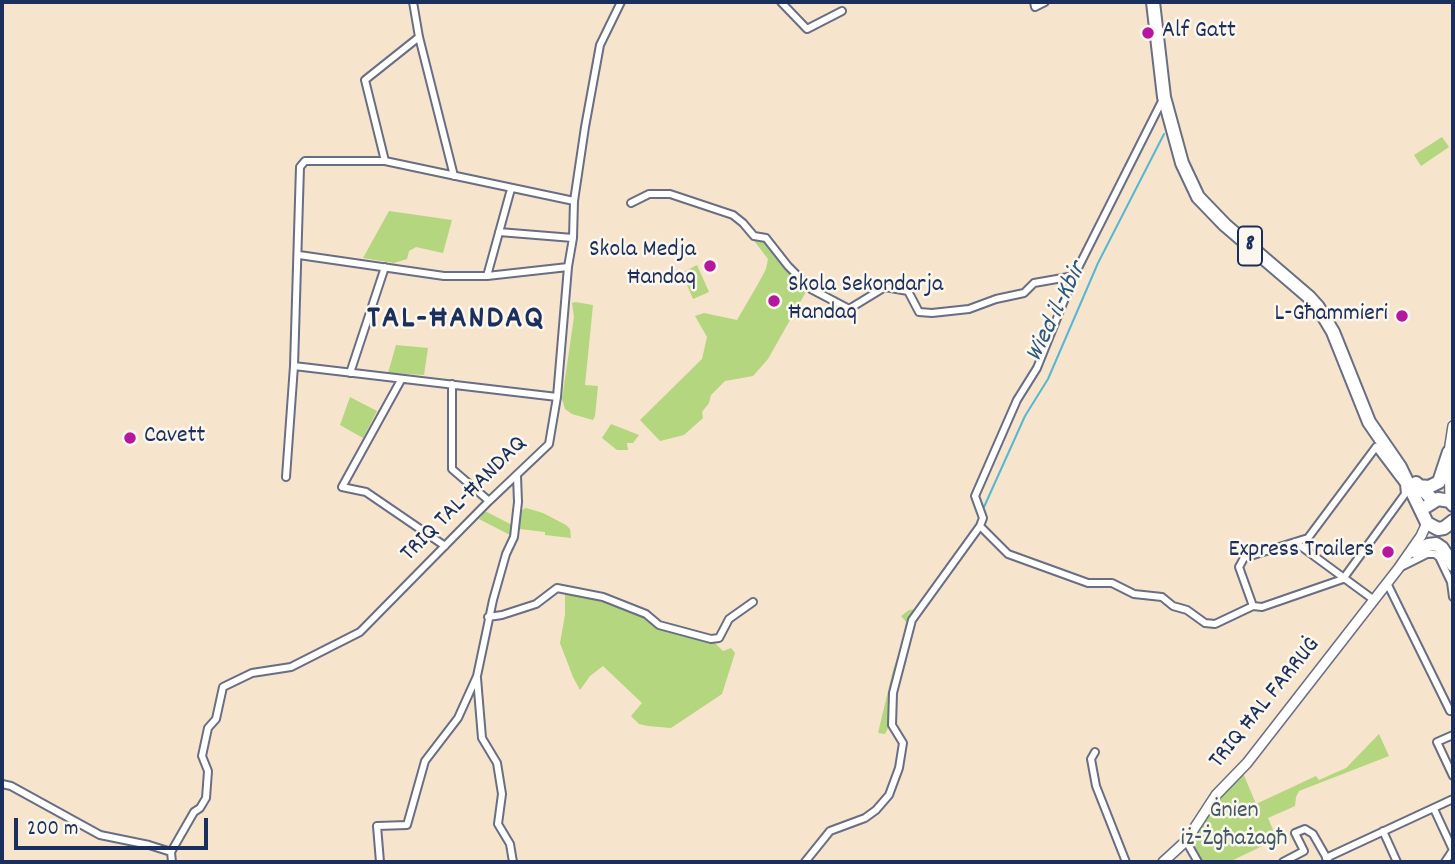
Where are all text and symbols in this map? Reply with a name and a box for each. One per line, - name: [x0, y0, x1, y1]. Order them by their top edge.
- place label: Alf Gatt: [1162, 19, 1236, 47]
- marker: Alf Gatt: [1140, 25, 1156, 41]
- road number: 8: [1238, 227, 1262, 266]
- place label: Skola Medja Ħandaq: [589, 238, 696, 294]
- marker: Skola Medja Ħandaq: [702, 258, 718, 274]
- water label: Wied il-Kbir: [1021, 258, 1095, 368]
- place label: Skola Sekondarja Ħandaq: [788, 273, 943, 329]
- marker: Skola Sekondarja Ħandaq: [766, 293, 782, 309]
- place label: L-Għammieri: [1275, 302, 1388, 330]
- district label: TAL-ĦANDAQ: [368, 303, 544, 341]
- marker: L-Għammieri: [1394, 308, 1410, 324]
- place label: Cavett: [144, 424, 205, 452]
- marker: Cavett: [122, 430, 138, 446]
- street label: TRIQ TAL-ĦANDAQ: [396, 431, 534, 569]
- place label: Express Trailers: [1229, 538, 1374, 566]
- marker: Express Trailers: [1380, 544, 1396, 560]
- street label: TRIQ ĦAL FARRUĠ: [1204, 632, 1328, 776]
- park label: Ġnien iż-Żgħażagħ: [1181, 799, 1287, 855]
- scale bar: [18, 804, 212, 848]
- text: 200 m: [27, 815, 78, 845]

